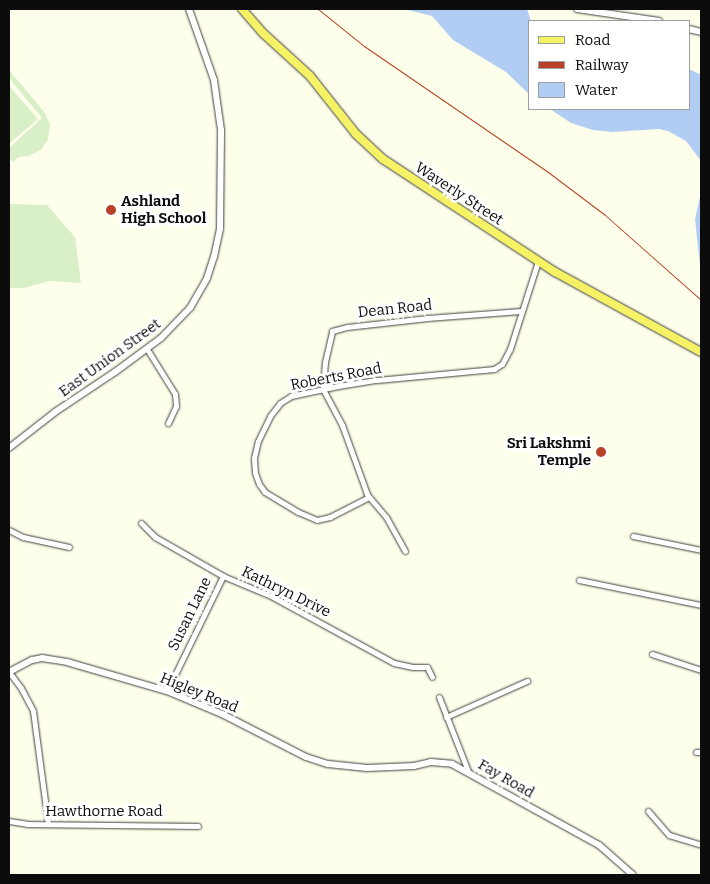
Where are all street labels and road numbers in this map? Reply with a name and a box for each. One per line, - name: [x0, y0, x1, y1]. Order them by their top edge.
- street label: Waverly Street: [412, 159, 506, 229]
- street label: Dean Road: [357, 296, 433, 322]
- street label: East Union Street: [56, 315, 164, 401]
- street label: Roberts Road: [289, 359, 383, 395]
- street label: Kathryn Drive: [238, 563, 334, 621]
- street label: Susan Lane: [164, 574, 216, 654]
- street label: Higley Road: [157, 669, 241, 717]
- street label: Fay Road: [475, 756, 537, 802]
- street label: Hawthorne Road: [45, 803, 163, 821]

